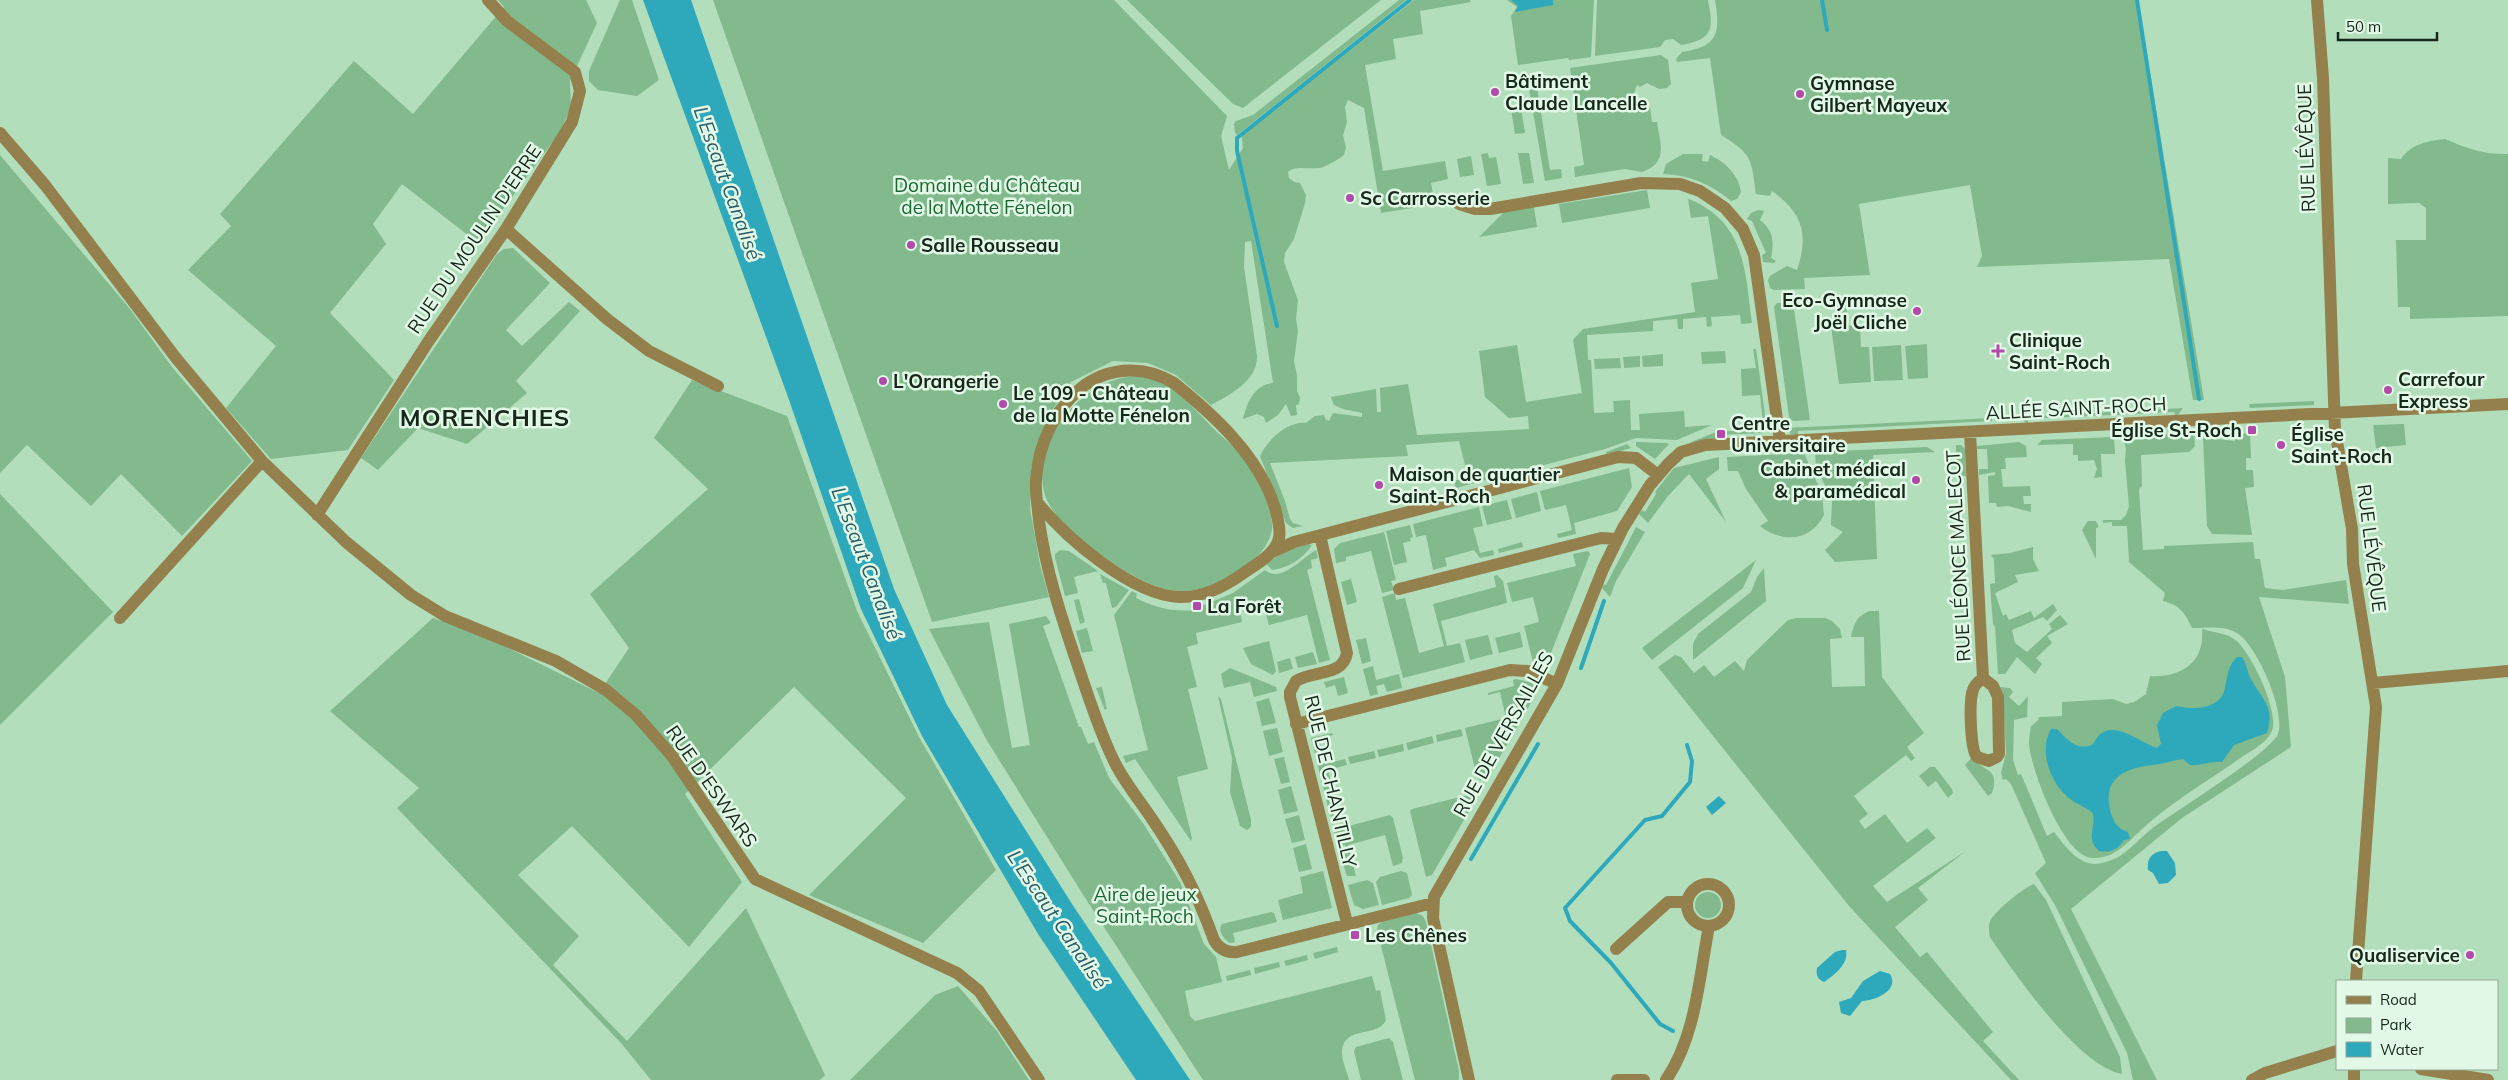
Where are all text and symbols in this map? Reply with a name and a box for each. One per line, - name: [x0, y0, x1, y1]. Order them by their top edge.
- scale bar: [2338, 10, 2437, 42]
- text: 50 m: [2346, 17, 2381, 36]
- place label: Bâtiment Claude Lancelle: [1505, 69, 1647, 115]
- place label: Gymnase Gilbert Mayeux: [1810, 71, 1948, 117]
- street label: RUE LÉVÊQUE: [2292, 83, 2320, 213]
- marker: Bâtiment Claude Lancelle: [1489, 86, 1501, 98]
- marker: Gymnase Gilbert Mayeux: [1794, 88, 1806, 100]
- water label: L'Escaut Canalisé: [689, 103, 767, 263]
- street label: RUE DU MOULIN D'ERRE: [402, 140, 546, 338]
- park label: Domaine du Château de la Motte Fénelon: [894, 173, 1080, 219]
- place label: Sc Carrosserie: [1360, 186, 1490, 210]
- marker: Sc Carrosserie: [1344, 192, 1356, 204]
- place label: Salle Rousseau: [921, 233, 1059, 257]
- marker: Salle Rousseau: [905, 239, 917, 251]
- place label: Eco-Gymnase Joël Cliche: [1782, 288, 1907, 334]
- marker: Eco-Gymnase Joël Cliche: [1911, 305, 1923, 317]
- place label: Clinique Saint-Roch: [2009, 328, 2110, 374]
- marker: Clinique Saint-Roch: [1991, 344, 2005, 358]
- place label: Carrefour Express: [2398, 367, 2485, 413]
- place label: L'Orangerie: [893, 369, 999, 393]
- marker: L'Orangerie: [877, 375, 889, 387]
- place label: Le 109 - Château de la Motte Fénelon: [1013, 381, 1190, 427]
- marker: Carrefour Express: [2382, 384, 2394, 396]
- street label: ALLÉE SAINT-ROCH: [1985, 391, 2167, 425]
- marker: Le 109 - Château de la Motte Fénelon: [997, 398, 1009, 410]
- district label: MORENCHIES: [400, 402, 570, 432]
- place label: Centre Universitaire: [1731, 411, 1846, 457]
- place label: Église St-Roch: [2111, 418, 2242, 442]
- place label: Église Saint-Roch: [2291, 422, 2392, 468]
- marker: Église St-Roch: [2246, 424, 2258, 436]
- marker: Centre Universitaire: [1715, 428, 1727, 440]
- marker: Église Saint-Roch: [2275, 439, 2287, 451]
- street label: RUE LÉONCE MALECOT: [1940, 449, 1976, 663]
- place label: Cabinet médical & paramédical: [1760, 457, 1906, 503]
- place label: Maison de quartier Saint-Roch: [1389, 462, 1561, 508]
- marker: Cabinet médical & paramédical: [1910, 474, 1922, 486]
- marker: Maison de quartier Saint-Roch: [1373, 479, 1385, 491]
- water label: L'Escaut Canalisé: [826, 483, 908, 643]
- street label: RUE LÉVÊQUE: [2352, 483, 2392, 613]
- place label: La Forêt: [1207, 594, 1281, 618]
- marker: La Forêt: [1191, 600, 1203, 612]
- street label: RUE DE VERSAILLES: [1448, 647, 1558, 821]
- street label: RUE DE CHANTILLY: [1300, 693, 1363, 870]
- street label: RUE D'ESWARS: [661, 720, 763, 852]
- water label: L'Escaut Canalisé: [1002, 845, 1114, 993]
- park label: Aire de jeux Saint-Roch: [1093, 882, 1197, 928]
- place label: Les Chênes: [1365, 923, 1467, 947]
- marker: Les Chênes: [1349, 929, 1361, 941]
- place label: Qualiservice: [2349, 943, 2460, 967]
- marker: Qualiservice: [2464, 949, 2476, 961]
- legend: [2336, 980, 2498, 1070]
- text: Road: [2380, 990, 2417, 1009]
- text: Park: [2380, 1015, 2412, 1034]
- text: Water: [2380, 1040, 2424, 1059]

